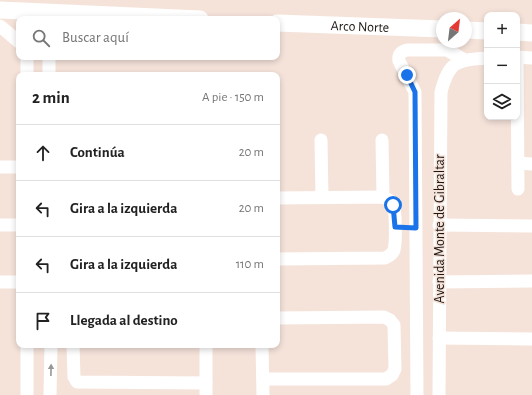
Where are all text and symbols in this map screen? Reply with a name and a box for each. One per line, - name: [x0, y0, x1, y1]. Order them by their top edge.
- north arrow: [436, 12, 472, 48]
- map controls: [484, 12, 520, 120]
- button: +: [484, 12, 520, 48]
- search box: [16, 16, 280, 60]
- street label: Arco Norte: [330, 19, 389, 35]
- icon: search: [30, 27, 52, 49]
- text: Buscar aquí: [62, 30, 129, 45]
- button: −: [484, 48, 520, 84]
- route end: [398, 66, 416, 84]
- button: layers: [484, 84, 520, 120]
- text: 2 min: [32, 89, 70, 106]
- text: A pie · 150 m: [202, 91, 264, 104]
- icon: ahead: [32, 142, 54, 164]
- text: Continúa: [70, 145, 125, 160]
- text: 20 m: [239, 146, 264, 159]
- street label: Avenida Monte de Gibraltar: [433, 154, 447, 303]
- route start: [384, 196, 402, 214]
- icon: left: [32, 198, 54, 220]
- text: Gira a la izquierda: [70, 201, 177, 216]
- text: 20 m: [239, 202, 264, 215]
- icon: left: [32, 254, 54, 276]
- text: Gira a la izquierda: [70, 257, 177, 272]
- text: 110 m: [236, 258, 264, 271]
- icon: arrive: [32, 310, 54, 332]
- text: Llegada al destino: [70, 313, 178, 328]
- one-way arrow: [48, 363, 54, 376]

